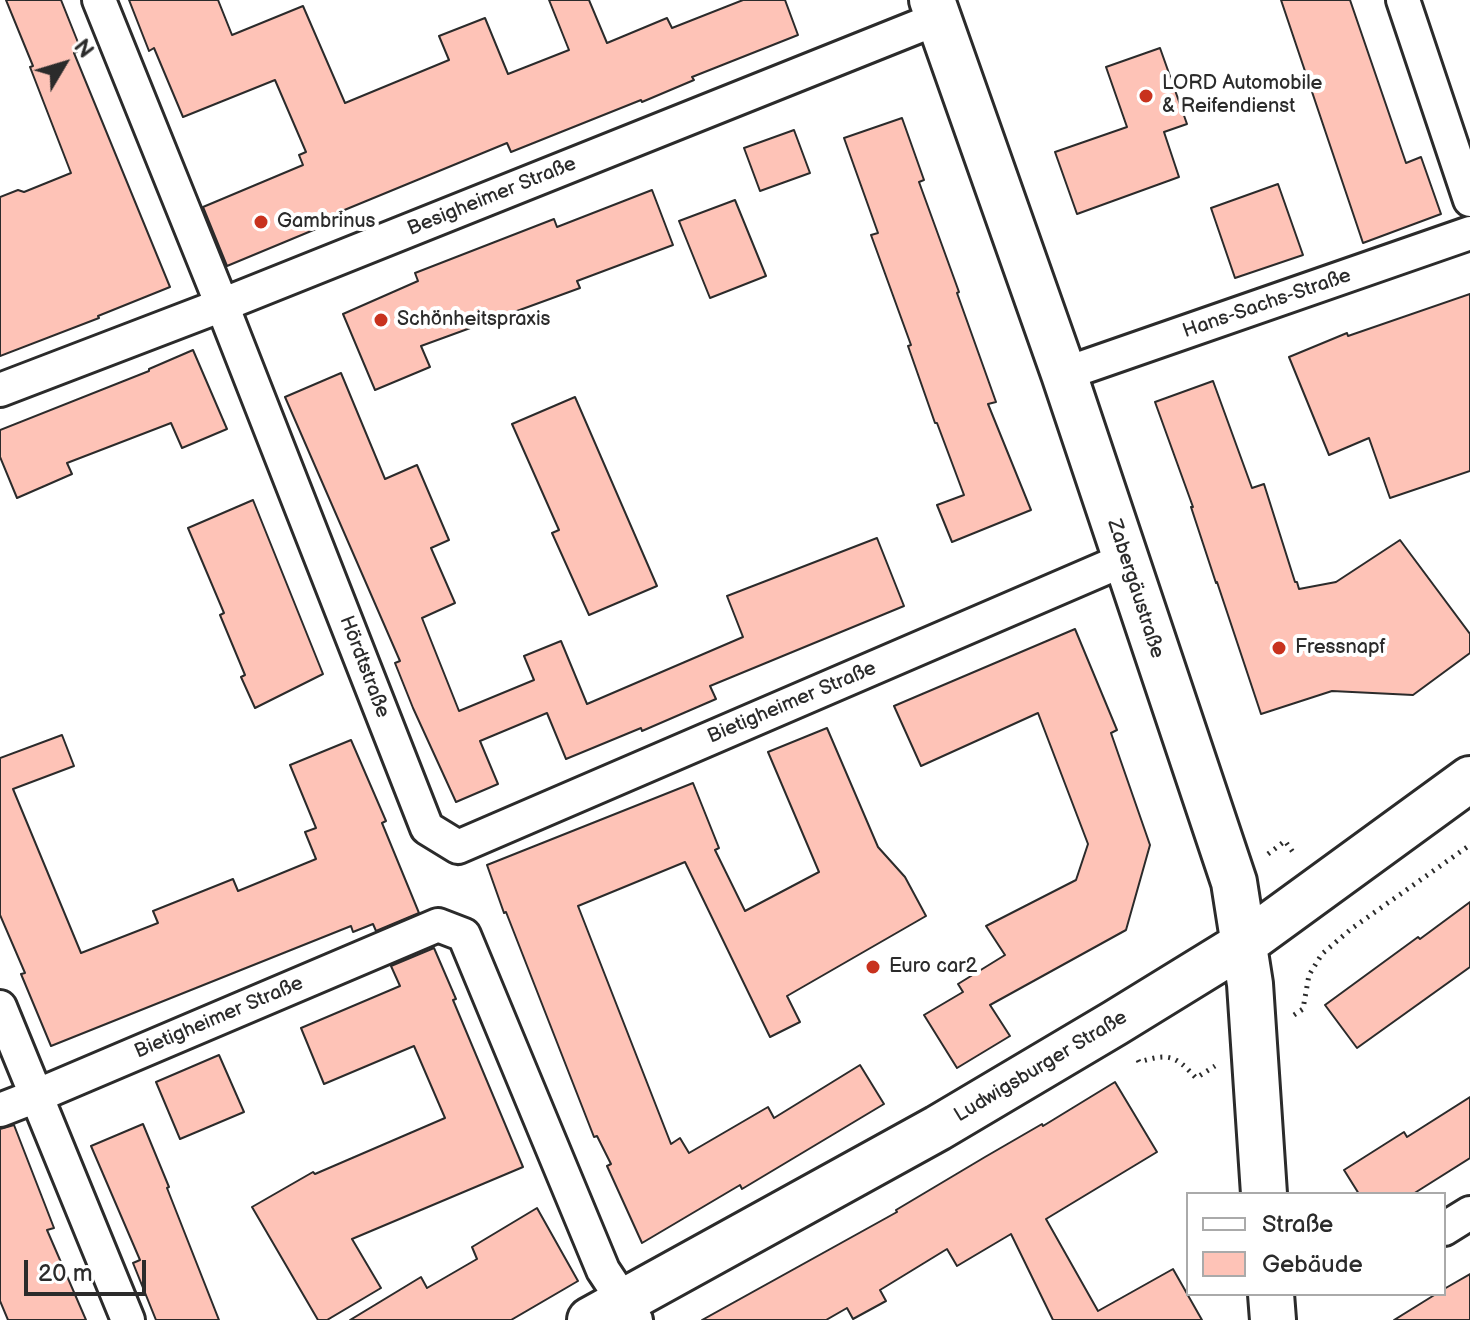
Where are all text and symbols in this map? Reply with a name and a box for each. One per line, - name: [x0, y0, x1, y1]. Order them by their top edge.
- north arrow: [24, 24, 104, 104]
- text: N: [68, 34, 99, 64]
- place label: LORD Automobile & Reifendienst: [1162, 72, 1322, 119]
- marker: LORD Automobile & Reifendienst: [1137, 87, 1155, 105]
- street label: Besigheimer Straße: [404, 152, 580, 242]
- place label: Gambrinus: [277, 210, 375, 234]
- marker: Gambrinus: [252, 213, 270, 231]
- street label: Hans-Sachs-Straße: [1180, 264, 1354, 344]
- place label: Schönheitspraxis: [397, 308, 550, 332]
- marker: Schönheitspraxis: [372, 311, 390, 329]
- street label: Zabergäustraße: [1101, 516, 1169, 662]
- street label: Hördtstraße: [334, 613, 394, 721]
- place label: Fressnapf: [1295, 636, 1386, 660]
- marker: Fressnapf: [1270, 639, 1288, 657]
- street label: Bietigheimer Straße: [704, 657, 880, 749]
- place label: Euro car2: [889, 955, 977, 979]
- marker: Euro car2: [864, 958, 882, 976]
- street label: Bietigheimer Straße: [131, 972, 307, 1064]
- street label: Ludwigsburger Straße: [950, 1006, 1132, 1128]
- legend: [1186, 1192, 1446, 1296]
- text: Straße: [1262, 1210, 1333, 1239]
- scale bar: [28, 1244, 150, 1294]
- text: Gebäude: [1262, 1250, 1363, 1279]
- text: 20 m: [38, 1259, 93, 1288]

